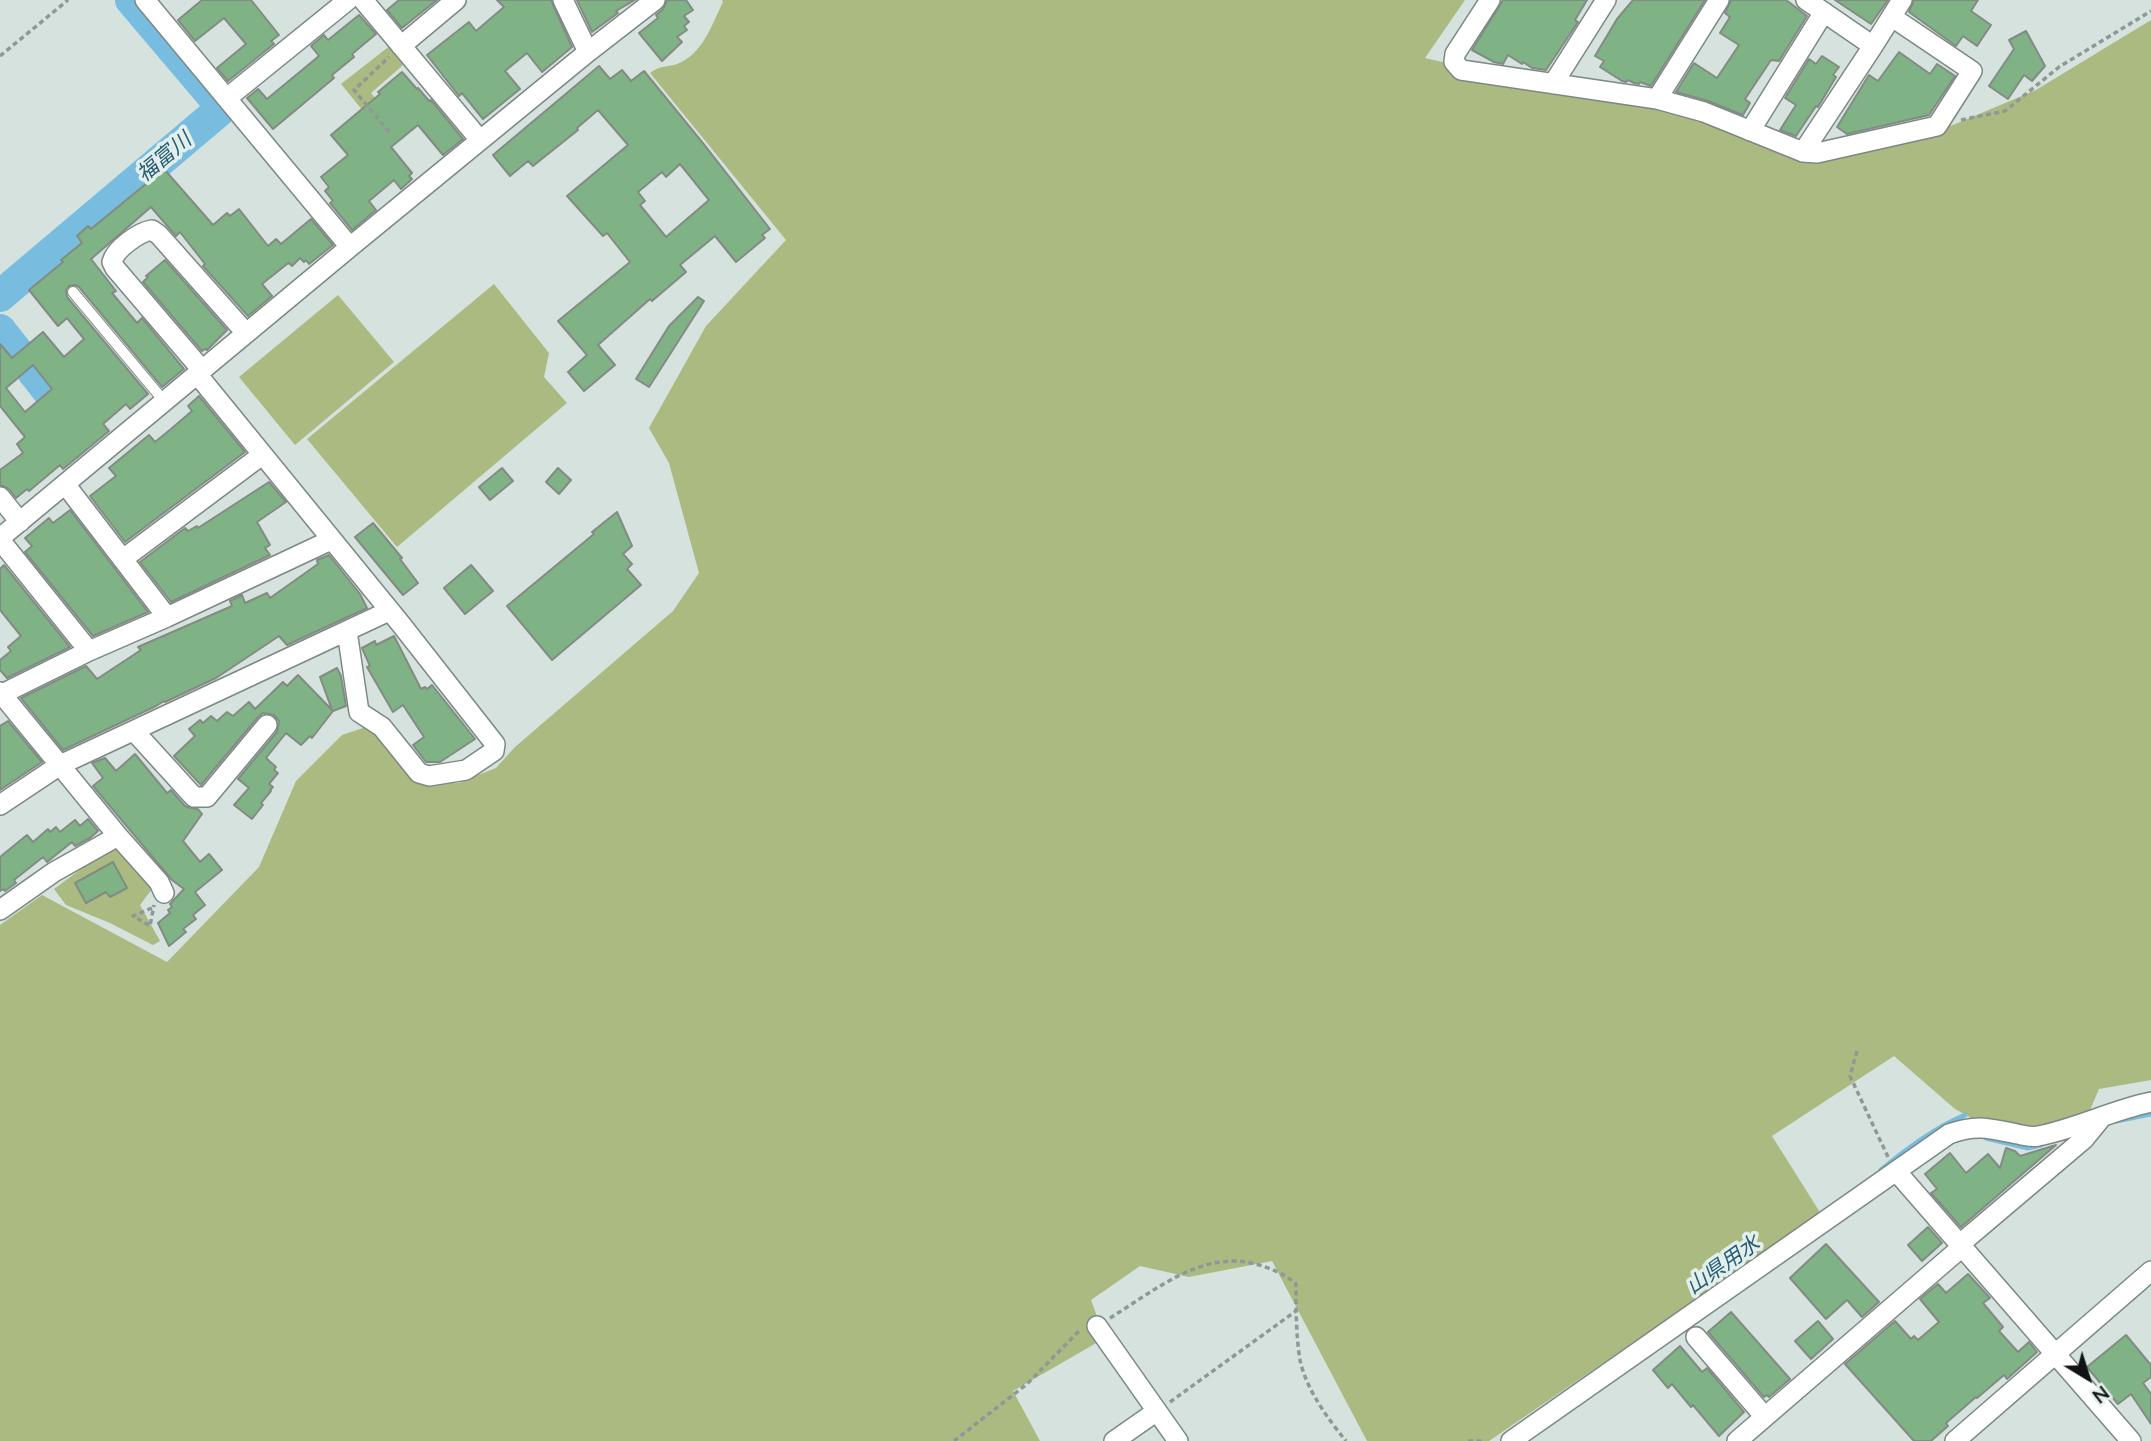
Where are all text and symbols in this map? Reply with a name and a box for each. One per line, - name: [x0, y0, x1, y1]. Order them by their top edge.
- water label: 福富川: [132, 127, 196, 187]
- water label: 山県用水: [1681, 1231, 1765, 1299]
- north arrow: [2053, 1343, 2123, 1413]
- text: N: [2088, 1381, 2114, 1409]

